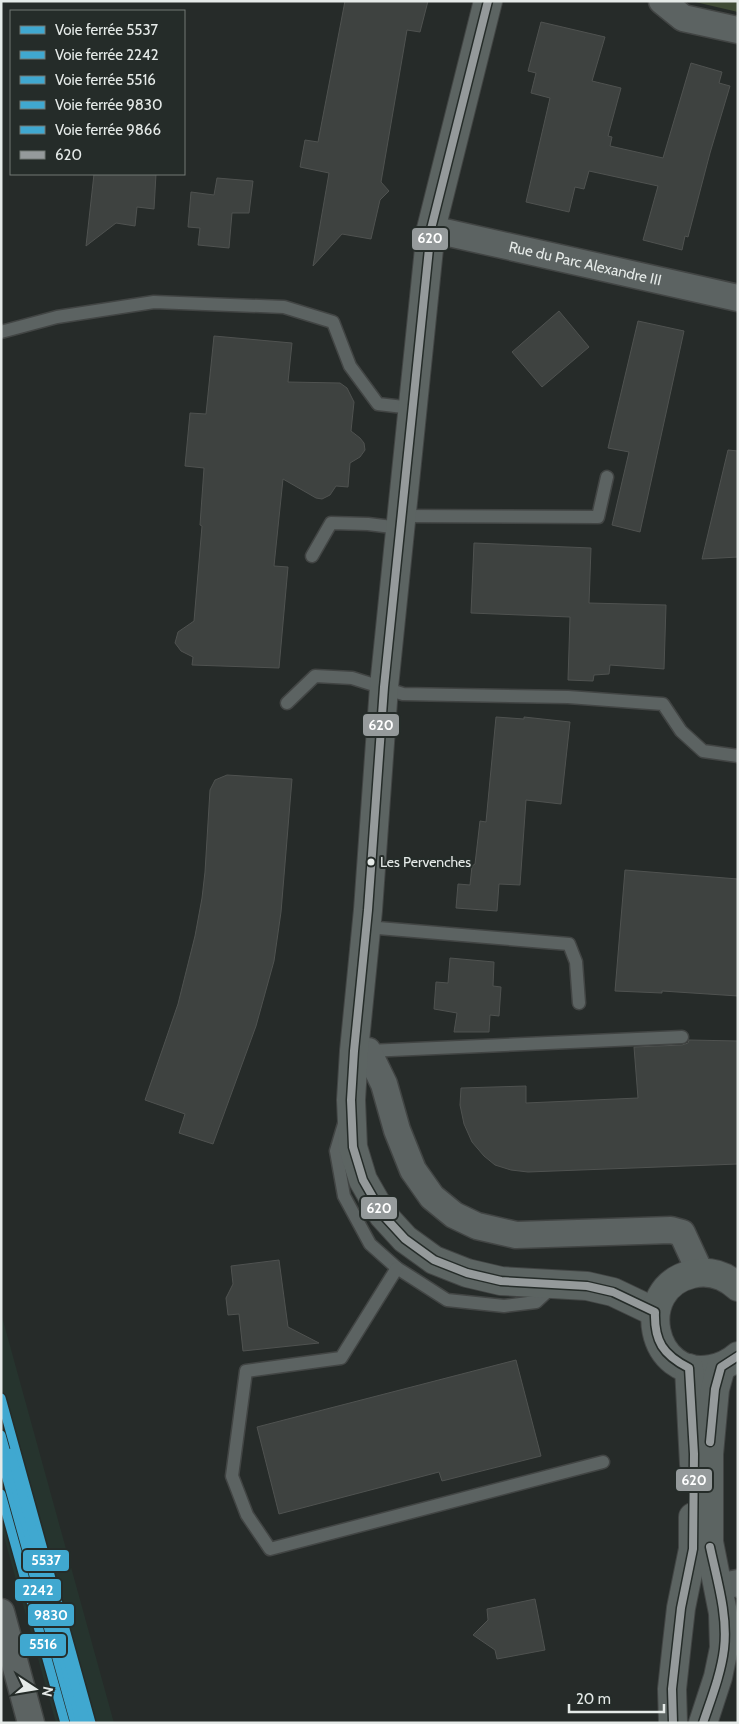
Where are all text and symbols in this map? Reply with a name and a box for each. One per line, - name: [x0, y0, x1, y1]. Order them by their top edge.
- legend: [10, 10, 185, 175]
- text: Voie ferrée 5537: [55, 21, 159, 39]
- text: Voie ferrée 2242: [55, 46, 159, 64]
- text: Voie ferrée 5516: [55, 71, 156, 89]
- text: Voie ferrée 9830: [55, 96, 162, 114]
- text: Voie ferrée 9866: [55, 121, 161, 139]
- text: 620: [55, 146, 82, 164]
- line badge: 620: [411, 227, 449, 251]
- text: 620: [417, 229, 443, 247]
- street label: Rue du Parc Alexandre III: [507, 238, 663, 290]
- line badge: 620: [362, 713, 400, 737]
- text: 620: [368, 716, 394, 734]
- place label: Les Pervenches: [380, 853, 471, 871]
- marker: Les Pervenches: [366, 857, 376, 867]
- line badge: 620: [360, 1196, 398, 1220]
- text: 620: [366, 1199, 392, 1217]
- line badge: 620: [675, 1468, 713, 1492]
- text: 620: [681, 1471, 707, 1489]
- line badge: 5537: [22, 1549, 70, 1572]
- text: 5537: [31, 1551, 62, 1569]
- line badge: 2242: [14, 1578, 62, 1602]
- text: 2242: [23, 1581, 53, 1599]
- line badge: 9830: [27, 1603, 75, 1627]
- text: 9830: [34, 1606, 68, 1624]
- line badge: 5516: [19, 1633, 67, 1657]
- text: 5516: [29, 1635, 57, 1653]
- north arrow: [10, 1664, 60, 1714]
- scale bar: [569, 1682, 664, 1714]
- text: N: [38, 1685, 58, 1698]
- text: 20 m: [576, 1690, 611, 1708]

